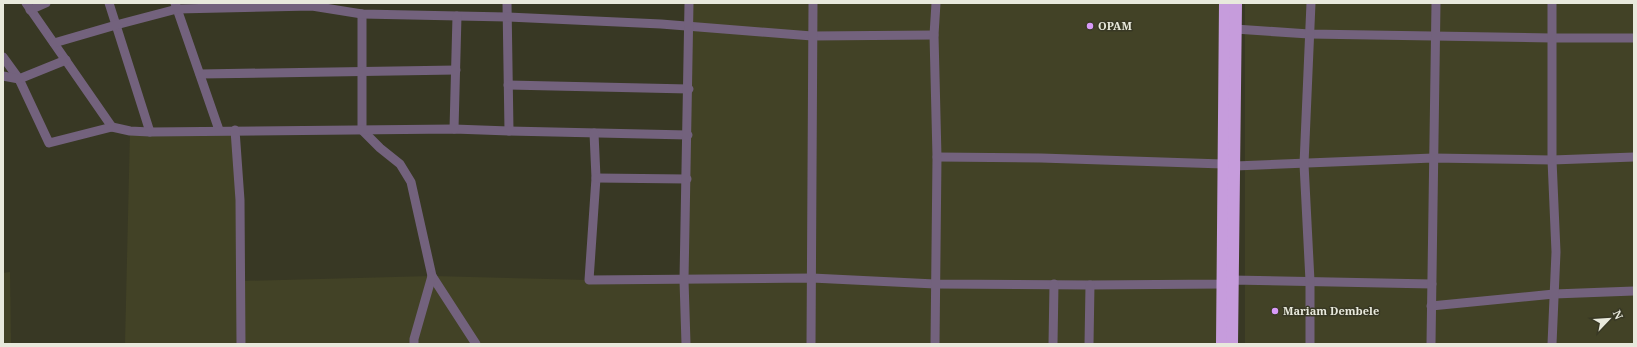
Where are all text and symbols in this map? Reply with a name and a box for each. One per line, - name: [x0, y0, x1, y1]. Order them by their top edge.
- place label: OPAM: [1098, 18, 1132, 33]
- marker: OPAM: [1085, 21, 1095, 31]
- north arrow: [1589, 299, 1629, 339]
- place label: Mariam Dembele: [1283, 303, 1379, 318]
- marker: Mariam Dembele: [1270, 306, 1280, 316]
- text: N: [1610, 307, 1627, 322]

